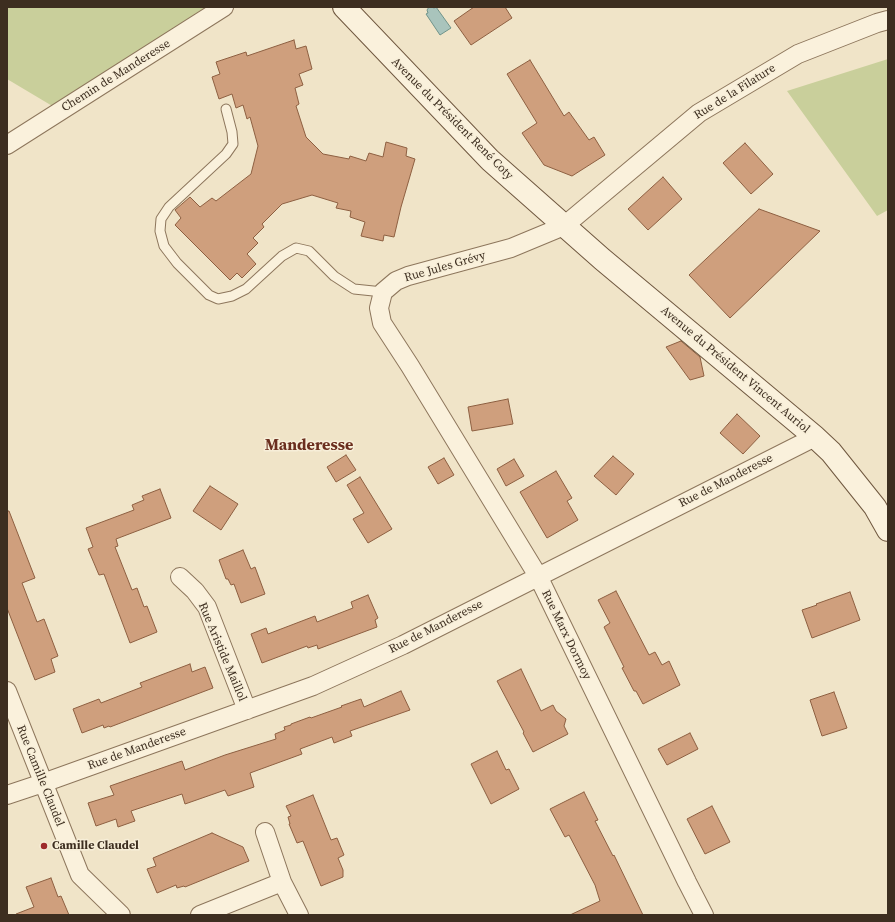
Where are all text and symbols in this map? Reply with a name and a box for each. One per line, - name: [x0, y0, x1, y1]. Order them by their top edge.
- street label: Chemin de Manderesse: [59, 37, 173, 115]
- street label: Avenue du Président René Coty: [388, 55, 516, 183]
- street label: Rue de la Filature: [692, 61, 778, 123]
- street label: Rue Jules Grévy: [403, 249, 487, 285]
- street label: Avenue du Président Vincent Auriol: [658, 303, 812, 437]
- district label: Manderesse: [265, 436, 353, 456]
- street label: Rue de Manderesse: [677, 451, 775, 511]
- street label: Rue Marx Dormoy: [538, 588, 594, 682]
- street label: Rue de Manderesse: [387, 597, 485, 657]
- street label: Rue Aristide Maillol: [195, 600, 249, 704]
- street label: Rue Camille Claudel: [13, 723, 67, 829]
- street label: Rue de Manderesse: [86, 725, 188, 773]
- place label: Camille Claudel: [52, 839, 139, 853]
- marker: Camille Claudel: [39, 841, 49, 851]

